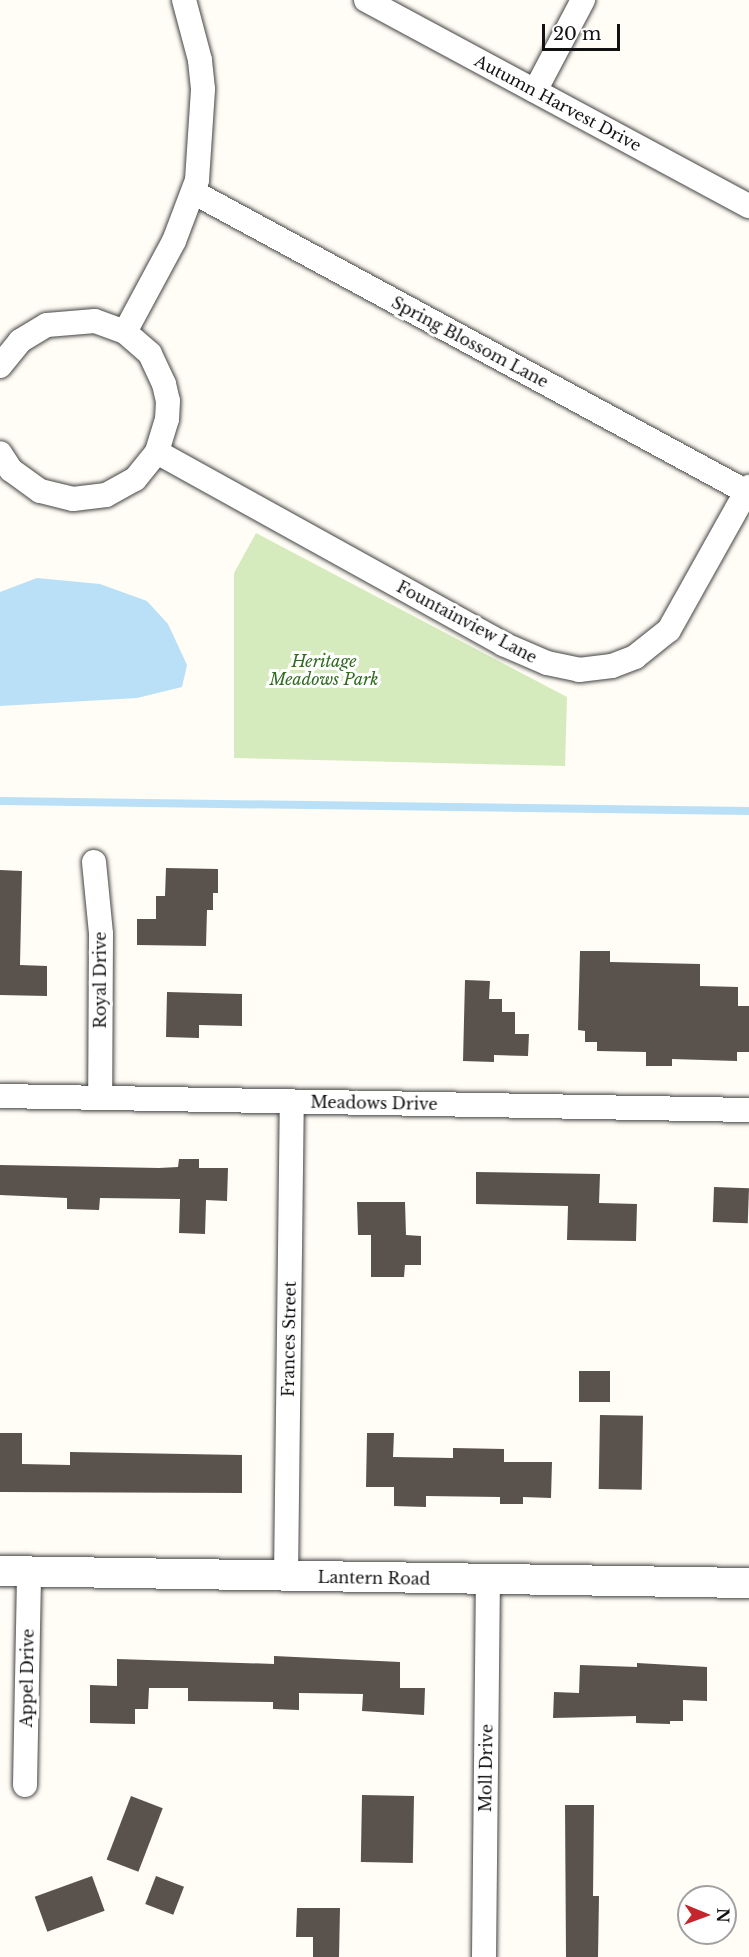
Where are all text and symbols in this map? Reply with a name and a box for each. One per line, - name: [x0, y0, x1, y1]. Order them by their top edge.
- scale bar: [545, 12, 623, 50]
- text: 20 m: [553, 23, 601, 45]
- street label: Autumn Harvest Drive: [471, 51, 645, 155]
- street label: Spring Blossom Lane: [388, 292, 552, 392]
- street label: Fountainview Lane: [393, 577, 541, 667]
- park label: Heritage Meadows Park: [270, 651, 378, 689]
- street label: Royal Drive: [90, 931, 110, 1029]
- street label: Meadows Drive: [310, 1092, 438, 1114]
- street label: Frances Street: [278, 1281, 300, 1397]
- street label: Lantern Road: [318, 1567, 430, 1589]
- street label: Appel Drive: [17, 1628, 37, 1728]
- street label: Moll Drive: [476, 1724, 496, 1812]
- north arrow: [677, 1885, 737, 1945]
- text: N: [713, 1908, 733, 1923]

